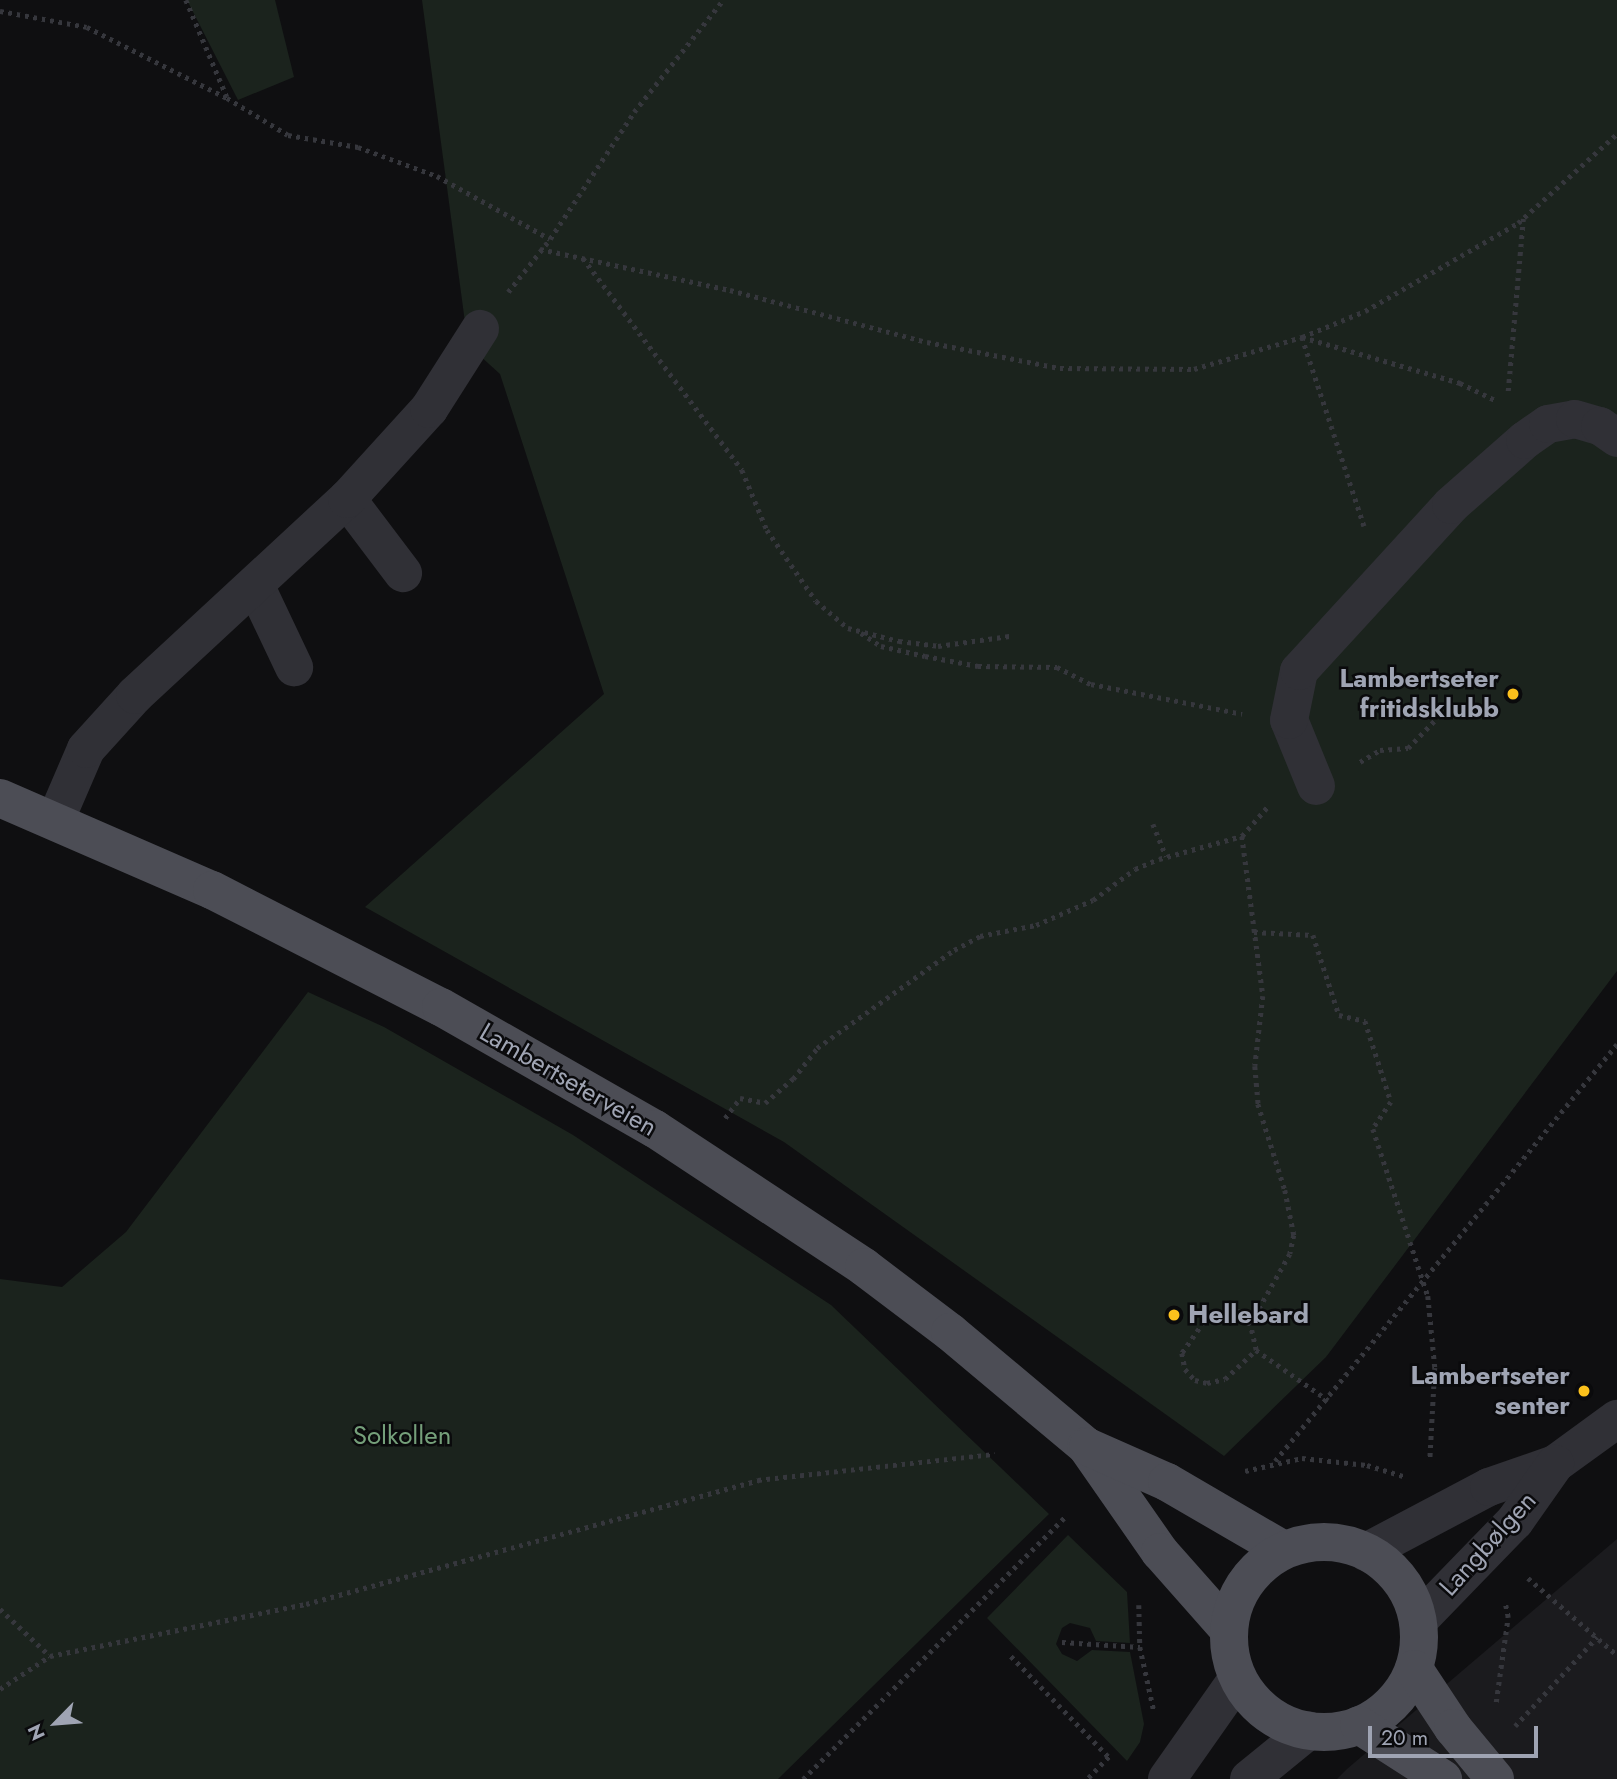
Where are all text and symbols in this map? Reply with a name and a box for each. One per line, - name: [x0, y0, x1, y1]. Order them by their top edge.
- place label: Lambertseter fritidsklubb: [1339, 663, 1499, 724]
- marker: Lambertseter fritidsklubb: [1505, 686, 1521, 702]
- street label: Lambertseterveien: [474, 1017, 662, 1143]
- place label: Hellebard: [1188, 1299, 1309, 1331]
- marker: Hellebard: [1166, 1307, 1182, 1323]
- place label: Lambertseter senter: [1410, 1360, 1570, 1422]
- marker: Lambertseter senter: [1576, 1383, 1592, 1399]
- park label: Solkollen: [353, 1420, 451, 1452]
- street label: Langbølgen: [1433, 1485, 1543, 1603]
- north arrow: [21, 1688, 91, 1758]
- scale bar: [1372, 1712, 1542, 1756]
- text: N: [21, 1720, 52, 1745]
- text: 20 m: [1381, 1723, 1428, 1753]

